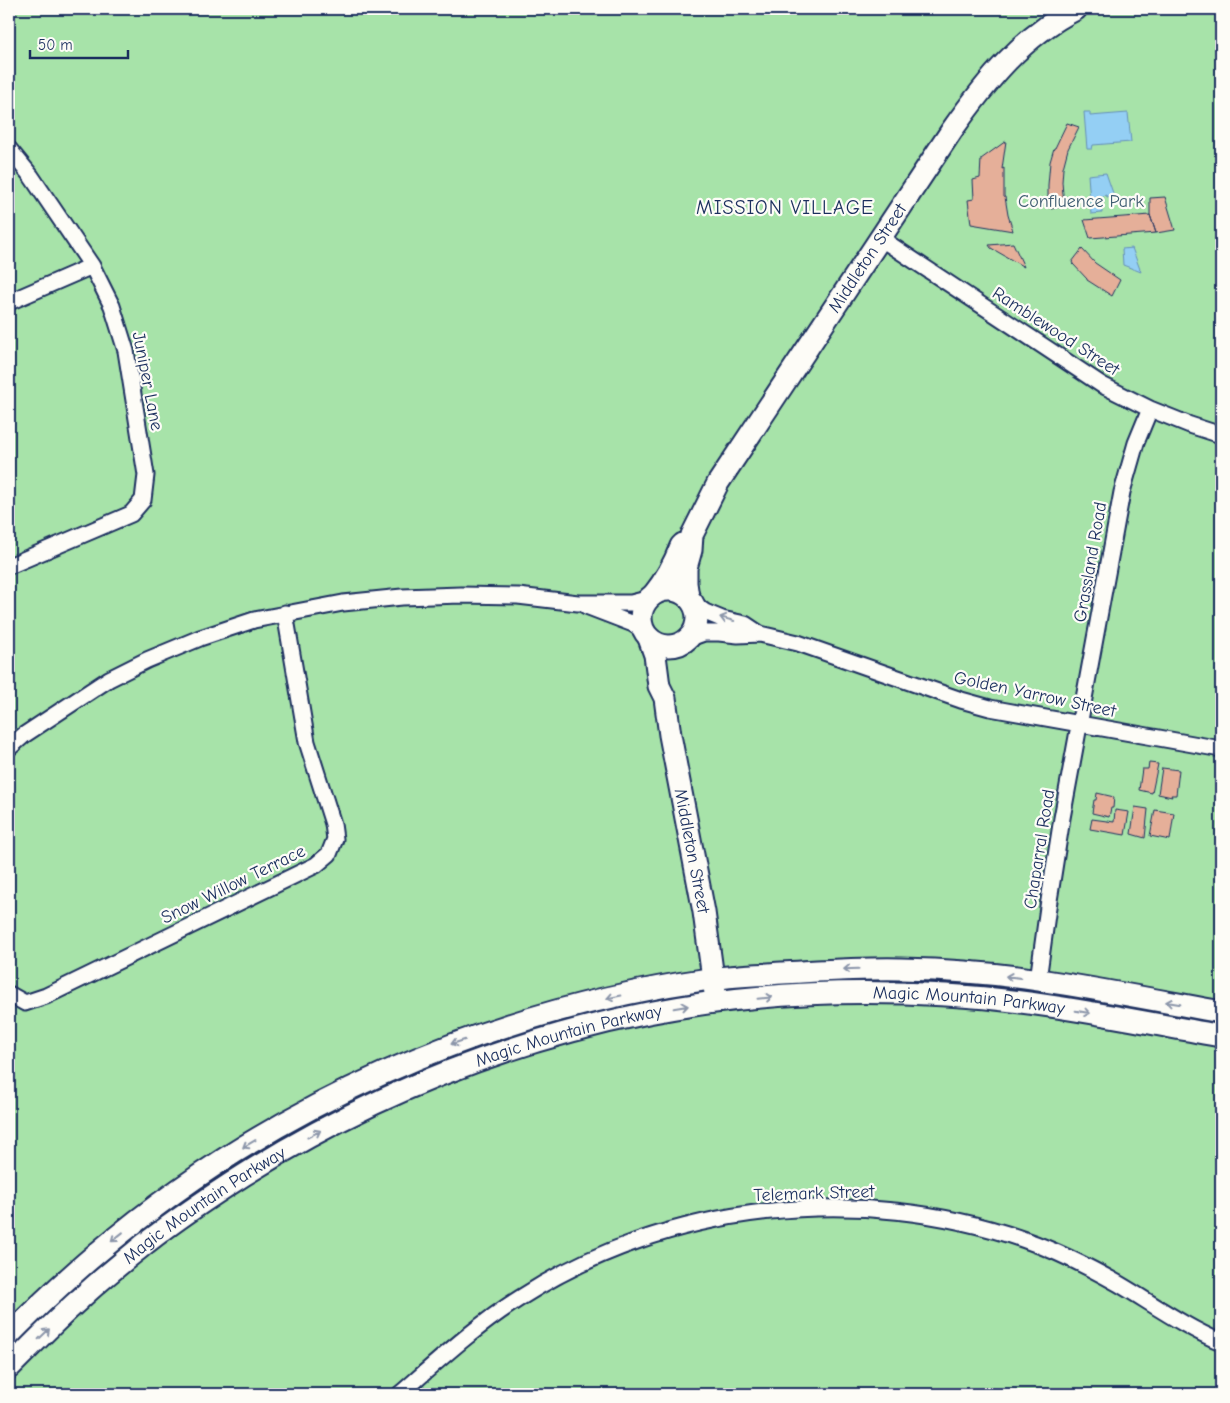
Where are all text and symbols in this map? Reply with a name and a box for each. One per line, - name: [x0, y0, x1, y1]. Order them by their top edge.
- scale bar: [30, 28, 128, 60]
- text: 50 m: [38, 36, 73, 54]
- park label: Confluence Park: [1018, 191, 1144, 212]
- district label: MISSION VILLAGE: [696, 196, 874, 219]
- street label: Middleton Street: [824, 199, 912, 317]
- street label: Ramblewood Street: [988, 282, 1124, 381]
- street label: Juniper Lane: [128, 330, 167, 432]
- street label: Grassland Road: [1070, 500, 1111, 624]
- one-way arrow: [719, 614, 735, 624]
- street label: Golden Yarrow Street: [952, 667, 1119, 722]
- street label: Middleton Street: [670, 787, 714, 916]
- street label: Chaparral Road: [1020, 788, 1059, 910]
- street label: Snow Willow Terrace: [158, 840, 309, 928]
- one-way arrow: [843, 965, 859, 974]
- one-way arrow: [1005, 972, 1021, 982]
- street label: Magic Mountain Parkway: [873, 983, 1067, 1019]
- one-way arrow: [606, 992, 622, 1002]
- one-way arrow: [756, 993, 772, 1002]
- one-way arrow: [1166, 998, 1182, 1008]
- street label: Magic Mountain Parkway: [473, 1000, 665, 1072]
- one-way arrow: [672, 1002, 688, 1012]
- one-way arrow: [1075, 1007, 1091, 1017]
- one-way arrow: [450, 1038, 466, 1048]
- one-way arrow: [306, 1129, 321, 1138]
- one-way arrow: [243, 1139, 257, 1149]
- street label: Magic Mountain Parkway: [119, 1142, 290, 1269]
- street label: Telemark Street: [753, 1181, 876, 1206]
- one-way arrow: [110, 1232, 123, 1243]
- one-way arrow: [37, 1328, 50, 1340]

